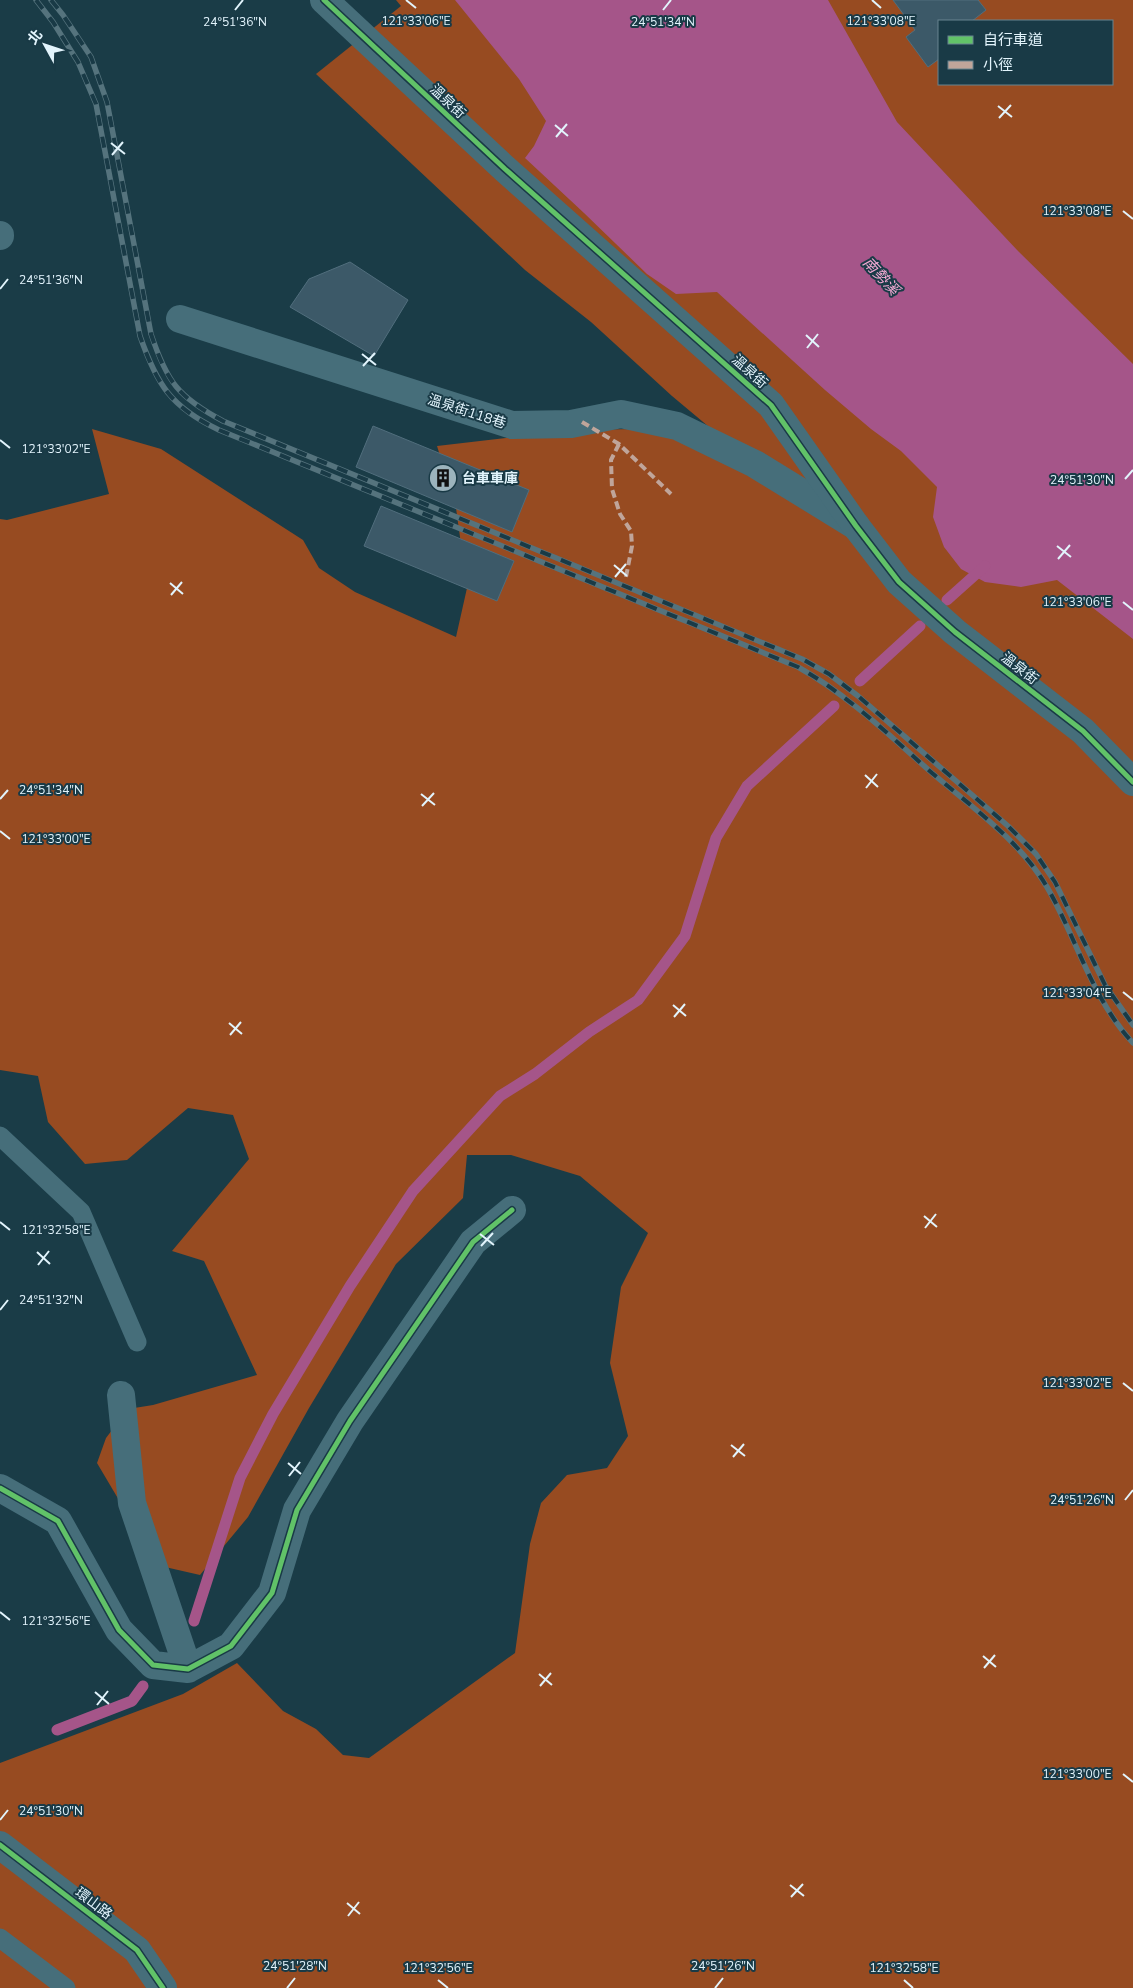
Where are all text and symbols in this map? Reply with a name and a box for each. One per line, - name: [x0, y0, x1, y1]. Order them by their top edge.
- text: 121°33'06"E: [381, 13, 451, 29]
- text: 121°33'08"E: [846, 13, 916, 29]
- text: 24°51'36"N: [203, 14, 267, 30]
- text: 24°51'34"N: [631, 14, 695, 30]
- north arrow: [20, 20, 70, 70]
- legend: [938, 20, 1113, 85]
- text: 北: [24, 25, 47, 48]
- text: 自行車道: [983, 30, 1043, 50]
- text: 小徑: [983, 55, 1013, 75]
- street label: 溫泉街: [426, 80, 469, 123]
- text: 121°33'08"E: [1042, 203, 1112, 219]
- water label: 南勢溪: [858, 253, 905, 301]
- text: 24°51'36"N: [19, 272, 83, 288]
- street label: 溫泉街: [728, 350, 772, 392]
- street label: 溫泉街118巷: [425, 390, 508, 433]
- text: 121°33'02"E: [21, 441, 91, 457]
- building icon: 台車車庫: [428, 463, 458, 493]
- place label: 台車車庫: [462, 469, 518, 488]
- text: 24°51'30"N: [1050, 472, 1114, 488]
- text: 121°33'06"E: [1042, 594, 1112, 610]
- street label: 溫泉街: [997, 648, 1042, 689]
- text: 24°51'34"N: [19, 782, 83, 798]
- text: 121°33'00"E: [21, 831, 91, 847]
- text: 121°33'04"E: [1042, 985, 1112, 1001]
- text: 121°32'58"E: [21, 1222, 91, 1238]
- text: 24°51'32"N: [19, 1292, 83, 1308]
- text: 121°33'02"E: [1042, 1375, 1112, 1391]
- text: 24°51'26"N: [1050, 1492, 1114, 1508]
- text: 121°32'56"E: [21, 1613, 91, 1629]
- text: 121°33'00"E: [1042, 1766, 1112, 1782]
- text: 24°51'30"N: [19, 1803, 83, 1819]
- street label: 環山路: [71, 1883, 116, 1924]
- text: 24°51'28"N: [263, 1958, 327, 1974]
- text: 24°51'26"N: [691, 1958, 755, 1974]
- text: 121°32'56"E: [403, 1960, 473, 1976]
- text: 121°32'58"E: [869, 1960, 939, 1976]

